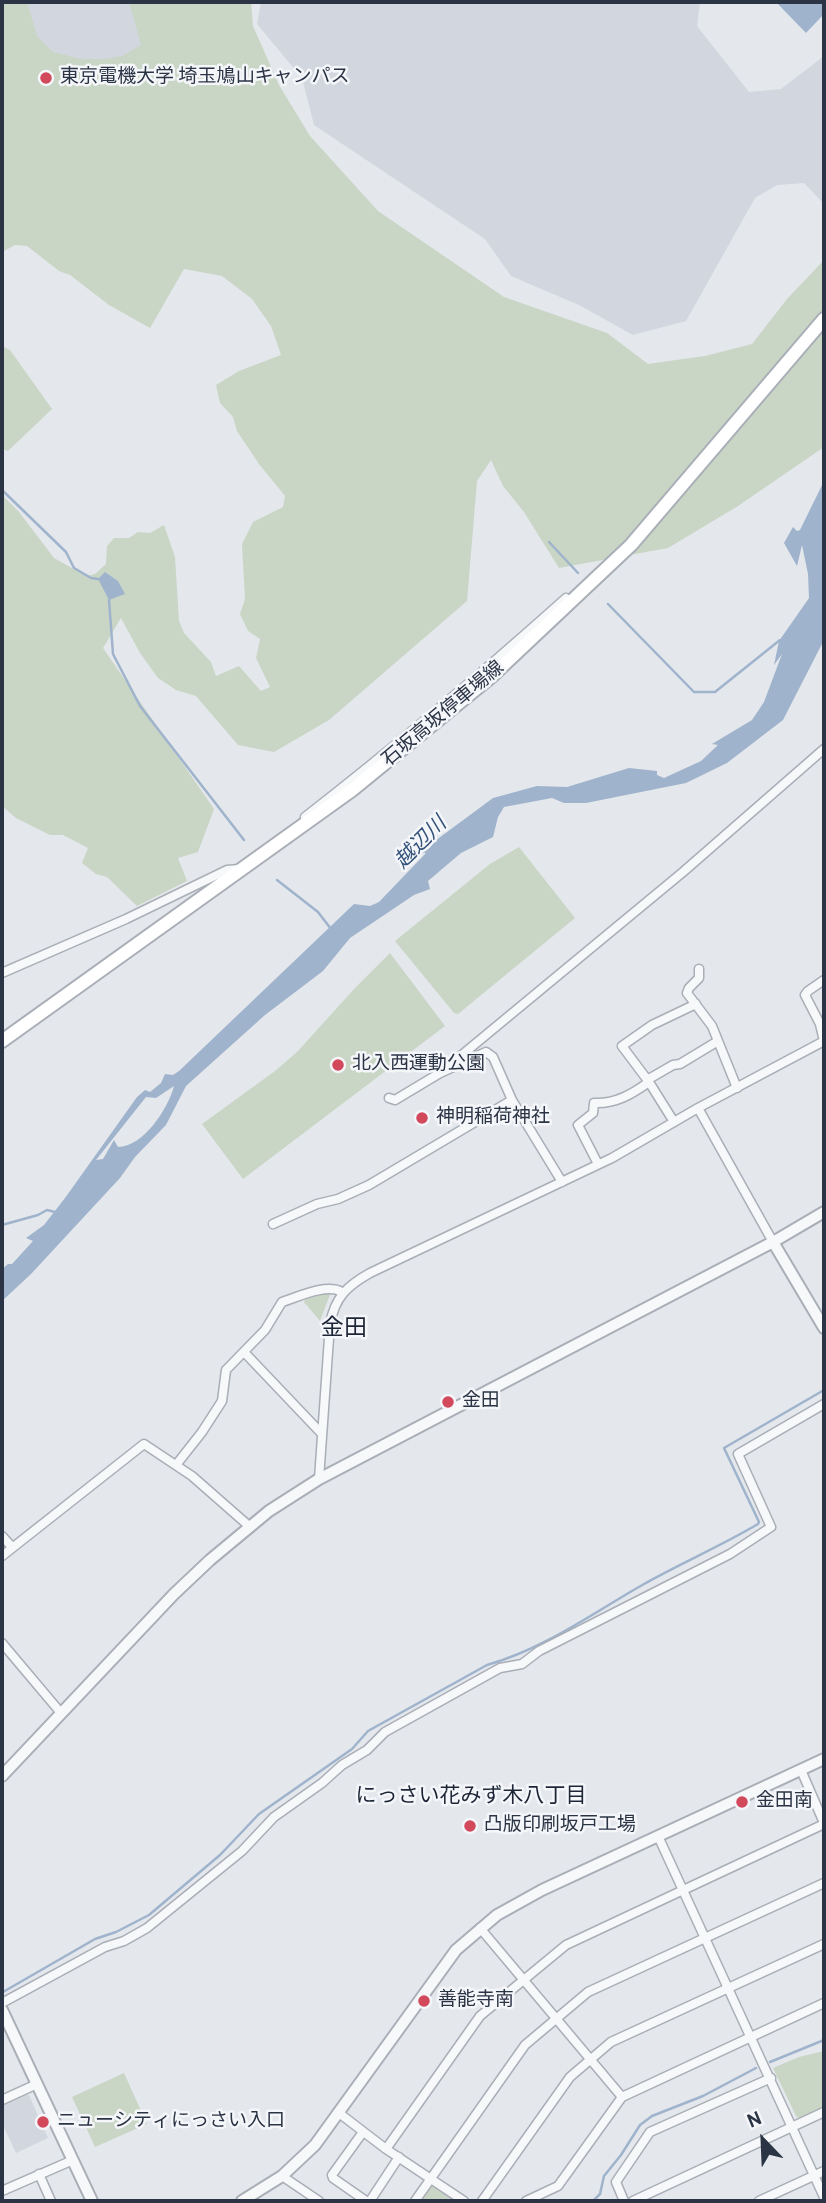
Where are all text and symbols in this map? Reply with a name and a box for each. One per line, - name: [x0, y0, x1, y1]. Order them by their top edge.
- place label: 東京電機大学 埼玉鳩山キャンパス: [60, 67, 349, 89]
- marker: 東京電機大学 埼玉鳩山キャンパス: [38, 70, 54, 86]
- street label: 石坂高坂停車場線: [378, 657, 510, 773]
- water label: 越辺川: [391, 813, 453, 875]
- place label: 北入西運動公園: [352, 1054, 485, 1076]
- marker: 北入西運動公園: [330, 1057, 346, 1073]
- place label: 神明稲荷神社: [436, 1107, 550, 1129]
- marker: 神明稲荷神社: [414, 1110, 430, 1126]
- district label: 金田: [321, 1316, 367, 1344]
- place label: 金田: [462, 1391, 500, 1413]
- marker: 金田: [440, 1394, 456, 1410]
- district label: にっさい花みず木八丁目: [356, 1785, 586, 1811]
- place label: 金田南: [756, 1791, 813, 1813]
- marker: 金田南: [734, 1794, 750, 1810]
- place label: 凸版印刷坂戸工場: [484, 1815, 636, 1837]
- marker: 凸版印刷坂戸工場: [462, 1818, 478, 1834]
- place label: 善能寺南: [438, 1990, 514, 2012]
- marker: 善能寺南: [416, 1993, 432, 2009]
- north arrow: [728, 2105, 798, 2175]
- text: N: [744, 2107, 766, 2134]
- place label: ニューシティにっさい入口: [57, 2111, 285, 2133]
- marker: ニューシティにっさい入口: [35, 2114, 51, 2130]

